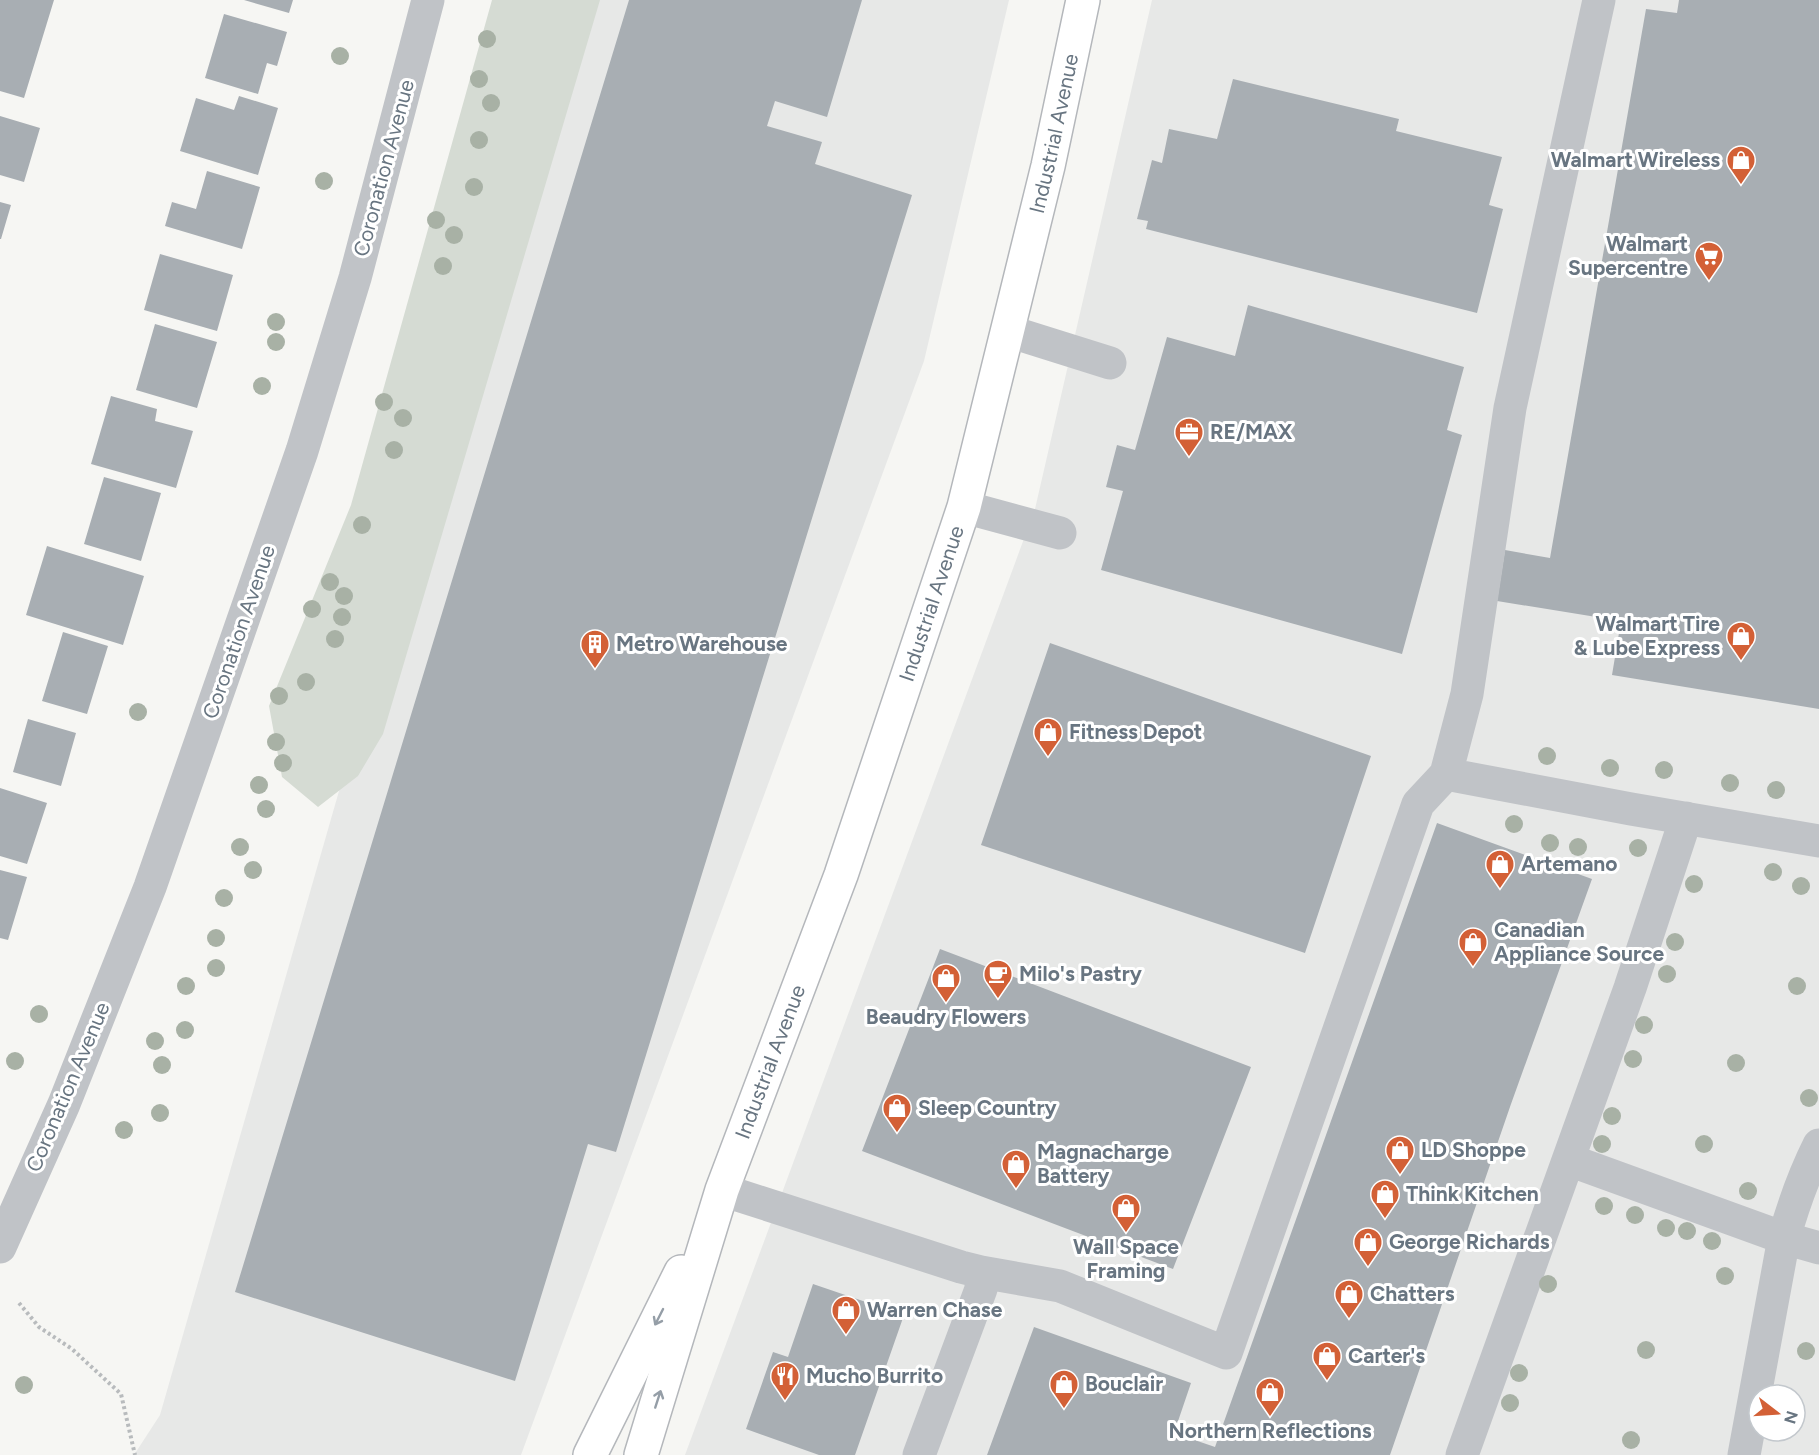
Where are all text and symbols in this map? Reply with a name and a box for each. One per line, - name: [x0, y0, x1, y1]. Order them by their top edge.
- street label: Industrial Avenue: [1024, 51, 1083, 216]
- street label: Coronation Avenue: [348, 77, 419, 259]
- shop icon: Walmart Wireless: [1725, 144, 1757, 186]
- place label: Walmart Wireless: [1551, 147, 1720, 172]
- place label: Walmart Supercentre: [1568, 231, 1688, 280]
- supermarket icon: Walmart Supercentre: [1693, 240, 1725, 282]
- office icon: RE/MAX: [1173, 416, 1205, 458]
- place label: RE/MAX: [1210, 419, 1293, 444]
- street label: Industrial Avenue: [894, 522, 969, 685]
- street label: Coronation Avenue: [197, 542, 280, 722]
- place label: Walmart Tire & Lube Express: [1574, 611, 1720, 660]
- shop icon: Walmart Tire & Lube Express: [1725, 620, 1757, 662]
- building icon: Metro Warehouse: [579, 628, 611, 670]
- place label: Metro Warehouse: [616, 631, 788, 656]
- shop icon: Fitness Depot: [1032, 716, 1064, 758]
- place label: Fitness Depot: [1069, 719, 1202, 744]
- shop icon: Artemano: [1484, 848, 1516, 890]
- place label: Artemano: [1521, 851, 1617, 876]
- place label: Canadian Appliance Source: [1494, 917, 1664, 966]
- shop icon: Canadian Appliance Source: [1457, 926, 1489, 968]
- cafe icon: Milo's Pastry: [982, 958, 1014, 1000]
- place label: Milo's Pastry: [1019, 961, 1143, 986]
- shop icon: Beaudry Flowers: [930, 962, 962, 1004]
- street label: Industrial Avenue: [729, 981, 810, 1142]
- street label: Coronation Avenue: [20, 998, 115, 1175]
- place label: Beaudry Flowers: [866, 1004, 1026, 1029]
- shop icon: Sleep Country: [881, 1092, 913, 1134]
- place label: Sleep Country: [918, 1095, 1057, 1120]
- shop icon: LD Shoppe: [1384, 1134, 1416, 1176]
- place label: LD Shoppe: [1421, 1137, 1526, 1162]
- place label: Magnacharge Battery: [1037, 1139, 1169, 1188]
- shop icon: Magnacharge Battery: [1000, 1148, 1032, 1190]
- shop icon: Think Kitchen: [1369, 1178, 1401, 1220]
- place label: Think Kitchen: [1406, 1181, 1539, 1206]
- shop icon: Wall Space Framing: [1110, 1192, 1142, 1234]
- shop icon: George Richards: [1352, 1226, 1384, 1268]
- place label: George Richards: [1389, 1229, 1550, 1254]
- place label: Wall Space Framing: [1073, 1234, 1179, 1283]
- shop icon: Chatters: [1333, 1278, 1365, 1320]
- place label: Chatters: [1370, 1281, 1455, 1306]
- shop icon: Warren Chase: [830, 1294, 862, 1336]
- place label: Warren Chase: [867, 1297, 1003, 1322]
- one-way arrow: [652, 1308, 664, 1326]
- shop icon: Carter's: [1311, 1340, 1343, 1382]
- place label: Carter's: [1348, 1343, 1425, 1368]
- restaurant icon: Mucho Burrito: [769, 1360, 801, 1402]
- place label: Mucho Burrito: [806, 1363, 943, 1388]
- shop icon: Bouclair: [1048, 1368, 1080, 1410]
- place label: Bouclair: [1085, 1371, 1163, 1396]
- shop icon: Northern Reflections: [1254, 1376, 1286, 1418]
- north arrow: [1747, 1383, 1807, 1443]
- one-way arrow: [654, 1390, 665, 1409]
- text: N: [1780, 1409, 1802, 1426]
- place label: Northern Reflections: [1169, 1418, 1372, 1443]

